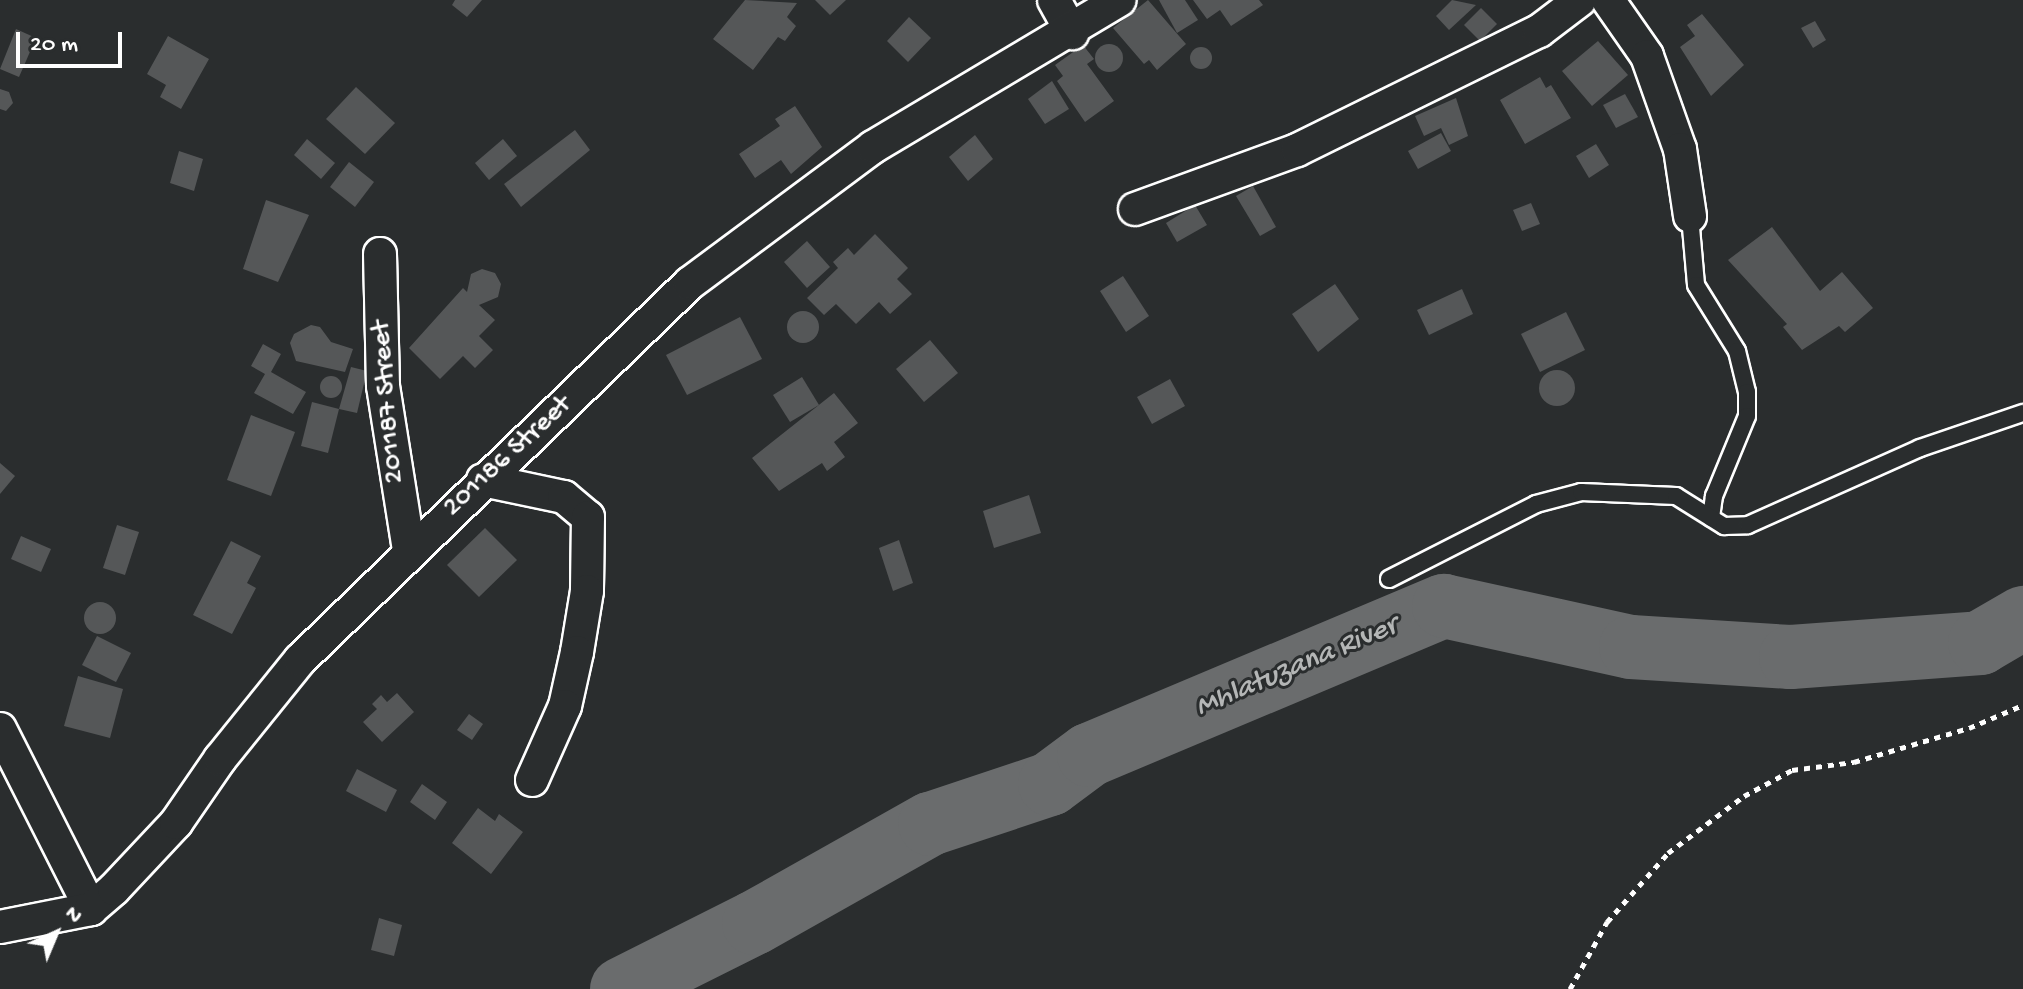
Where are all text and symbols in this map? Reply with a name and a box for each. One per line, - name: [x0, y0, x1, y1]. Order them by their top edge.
- scale bar: [20, 16, 126, 66]
- text: 20 m: [30, 31, 78, 60]
- street label: 201187 Street: [365, 319, 413, 485]
- street label: 201186 Street: [437, 389, 579, 525]
- water label: Mhlatuzana River: [1191, 609, 1403, 727]
- north arrow: [16, 893, 96, 973]
- text: N: [58, 901, 87, 930]

